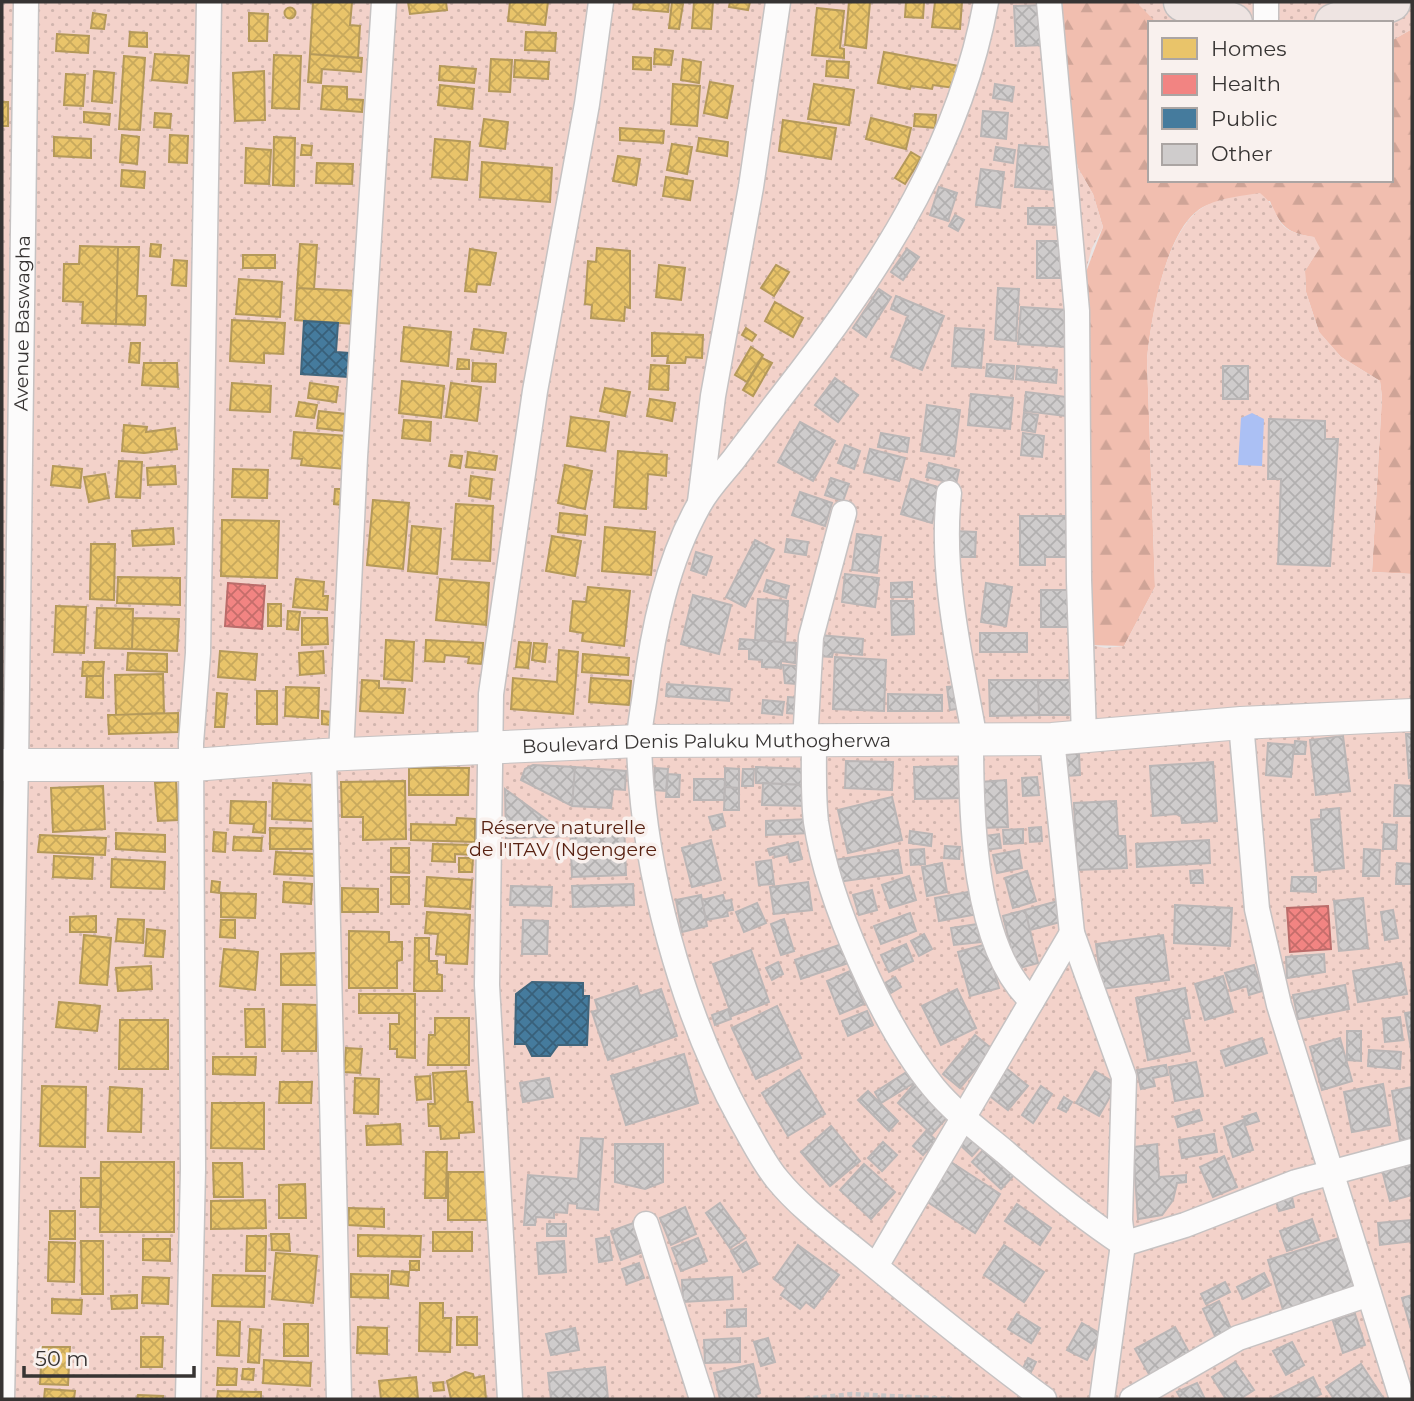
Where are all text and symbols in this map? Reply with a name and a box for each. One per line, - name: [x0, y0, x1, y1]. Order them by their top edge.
- legend: [1148, 21, 1393, 182]
- text: Homes: [1211, 36, 1286, 61]
- text: Health: [1211, 71, 1281, 96]
- text: Public: [1211, 106, 1278, 131]
- text: Other: [1211, 141, 1273, 166]
- street label: Avenue Baswagha: [10, 235, 35, 411]
- street label: Boulevard Denis Paluku Muthogherwa: [521, 729, 891, 758]
- park label: Réserve naturelle de l'ITAV (Ngengere: [469, 816, 657, 861]
- scale bar: [24, 1334, 194, 1378]
- text: 50 m: [35, 1346, 89, 1371]

